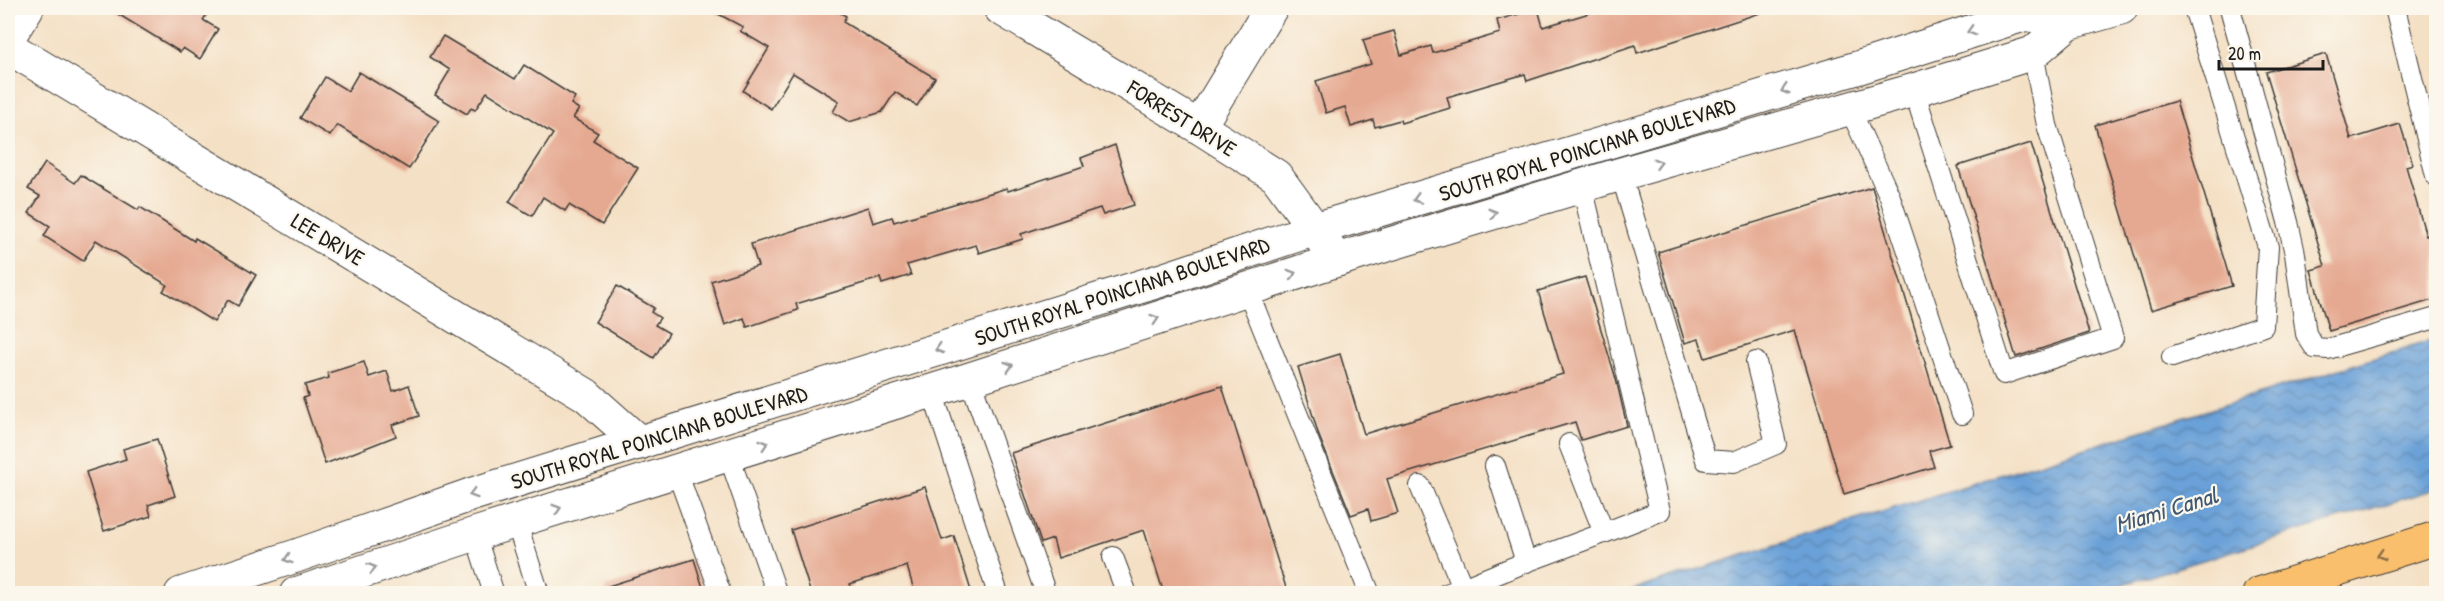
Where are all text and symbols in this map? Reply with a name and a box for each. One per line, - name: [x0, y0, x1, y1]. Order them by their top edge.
- one-way arrow: [1966, 24, 1977, 36]
- scale bar: [2219, 33, 2322, 71]
- text: 20 m: [2228, 41, 2261, 66]
- street label: FORREST DRIVE: [1121, 72, 1242, 164]
- one-way arrow: [1780, 83, 1791, 95]
- street label: SOUTH ROYAL POINCIANA BOULEVARD: [1435, 89, 1739, 208]
- one-way arrow: [1653, 158, 1663, 171]
- one-way arrow: [1412, 192, 1423, 204]
- street label: LEE DRIVE: [286, 205, 370, 273]
- one-way arrow: [1488, 208, 1498, 220]
- street label: SOUTH ROYAL POINCIANA BOULEVARD: [971, 229, 1274, 353]
- one-way arrow: [1286, 269, 1297, 282]
- one-way arrow: [1149, 314, 1160, 326]
- one-way arrow: [934, 342, 945, 354]
- one-way arrow: [1003, 361, 1014, 374]
- street label: SOUTH ROYAL POINCIANA BOULEVARD: [507, 377, 811, 496]
- one-way arrow: [758, 439, 769, 452]
- water label: Miami Canal: [2111, 478, 2223, 540]
- one-way arrow: [468, 487, 479, 500]
- one-way arrow: [551, 503, 562, 516]
- one-way arrow: [2376, 548, 2387, 561]
- one-way arrow: [283, 551, 294, 564]
- one-way arrow: [366, 563, 377, 576]

